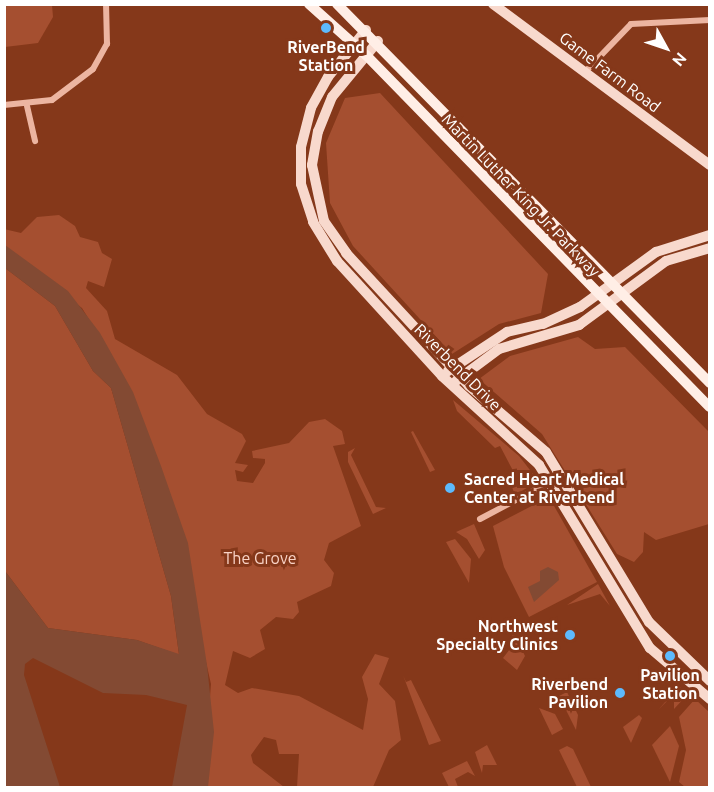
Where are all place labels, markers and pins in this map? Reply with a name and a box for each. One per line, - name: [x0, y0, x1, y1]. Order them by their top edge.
- marker: RiverBend Station: [319, 21, 333, 35]
- place label: RiverBend Station: [287, 37, 365, 75]
- place label: Sacred Heart Medical Center at Riverbend: [464, 469, 624, 507]
- marker: Sacred Heart Medical Center at Riverbend: [441, 479, 459, 497]
- place label: Northwest Specialty Clinics: [436, 616, 558, 654]
- marker: Northwest Specialty Clinics: [563, 628, 577, 642]
- marker: Pavilion Station: [663, 649, 677, 663]
- place label: Pavilion Station: [640, 665, 700, 703]
- place label: Riverbend Pavilion: [531, 674, 608, 712]
- marker: Riverbend Pavilion: [613, 686, 627, 700]

